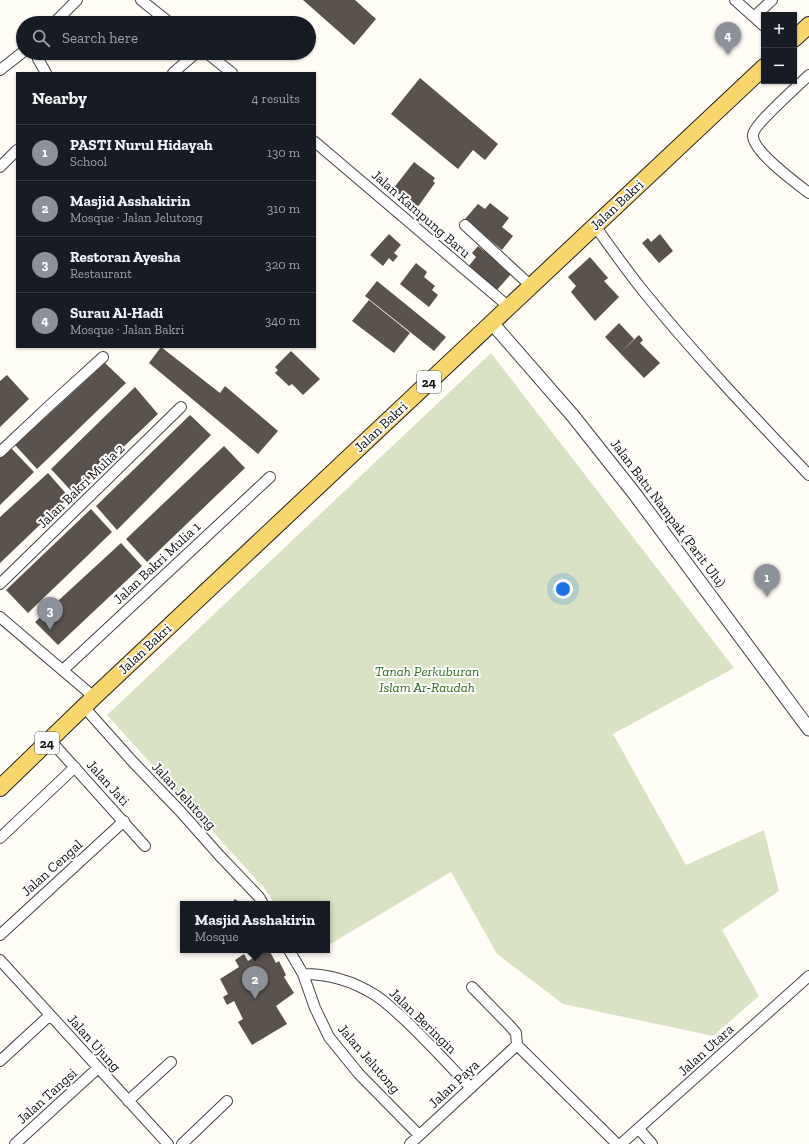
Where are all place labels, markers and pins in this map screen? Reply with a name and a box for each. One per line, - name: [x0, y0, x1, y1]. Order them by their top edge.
- pin: 4: [715, 22, 741, 55]
- pin: 1: [754, 564, 780, 597]
- pin: 3: [37, 597, 63, 630]
- pin: 2: [242, 966, 268, 999]

